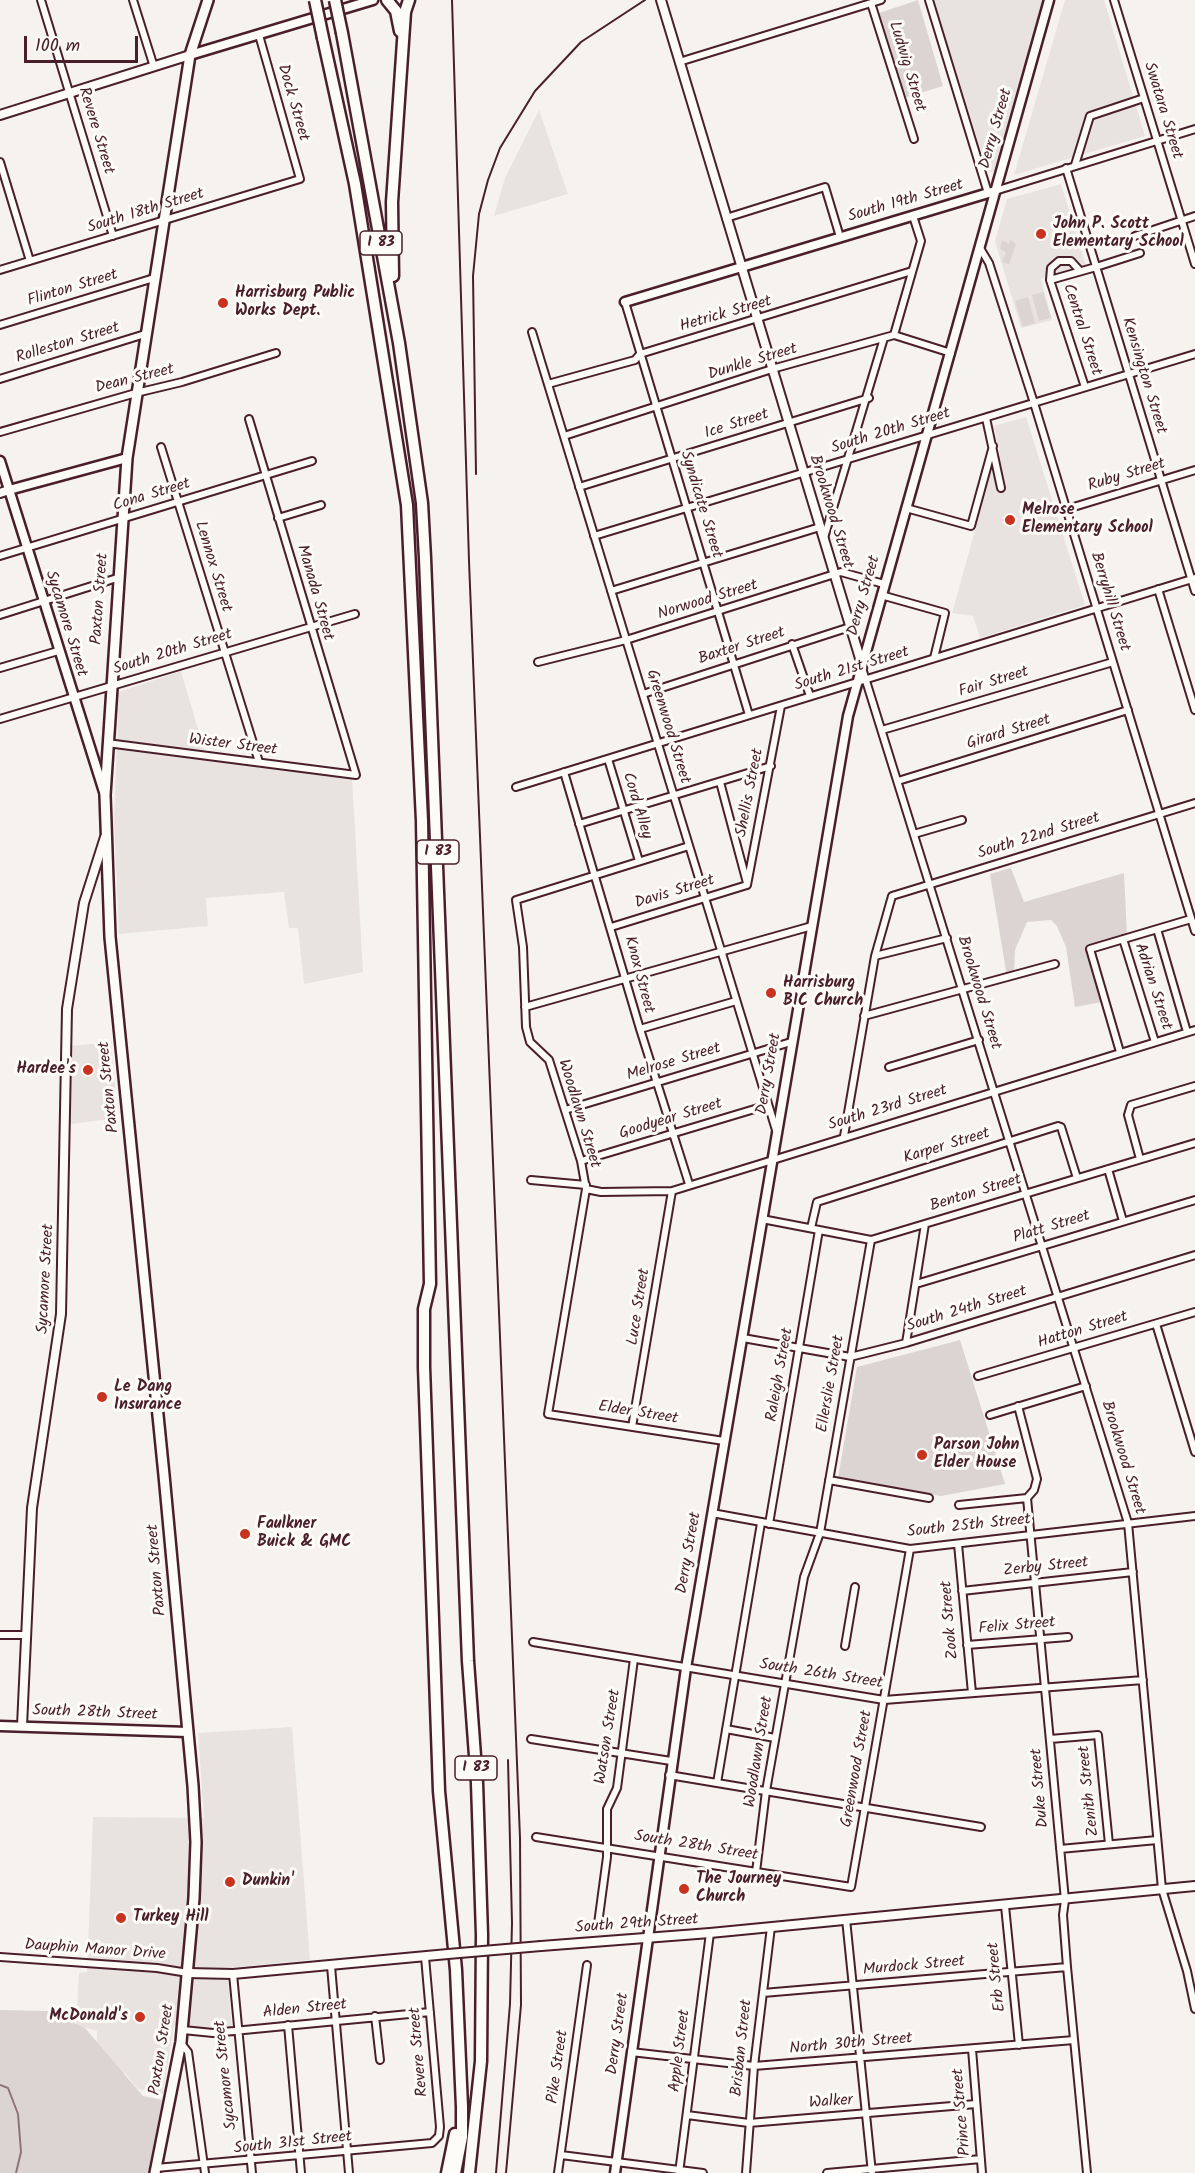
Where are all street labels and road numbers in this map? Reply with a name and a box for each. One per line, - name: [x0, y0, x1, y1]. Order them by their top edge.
- street label: Ludwig Street: [883, 19, 929, 115]
- street label: Swatara Street: [1138, 60, 1186, 162]
- street label: Dock Street: [272, 62, 312, 144]
- street label: Revere Street: [73, 85, 117, 177]
- street label: Derry Street: [976, 87, 1018, 171]
- street label: South 19th Street: [846, 176, 966, 228]
- street label: South 18th Street: [85, 185, 207, 239]
- road number: I 83: [360, 231, 402, 255]
- street label: Flinton Street: [25, 266, 121, 312]
- street label: Central Street: [1057, 282, 1105, 378]
- street label: Hetrick Street: [678, 293, 774, 337]
- street label: Kensington Street: [1116, 315, 1170, 437]
- street label: Rolleston Street: [14, 319, 122, 369]
- street label: Dunkle Street: [706, 340, 800, 386]
- street label: Dean Street: [94, 361, 176, 399]
- street label: South 20th Street: [829, 405, 953, 459]
- street label: Ice Street: [703, 406, 771, 444]
- street label: Syndicate Street: [675, 449, 725, 561]
- street label: Brookwood Street: [804, 453, 856, 571]
- street label: Ruby Street: [1086, 455, 1168, 497]
- street label: Cona Street: [111, 475, 193, 517]
- street label: Lennox Street: [189, 519, 235, 615]
- street label: Manada Street: [291, 543, 337, 643]
- street label: Berryhill Street: [1085, 550, 1133, 654]
- street label: Paxton Street: [88, 552, 114, 646]
- street label: Derry Street: [844, 554, 886, 638]
- street label: Sycamore Street: [40, 569, 90, 679]
- street label: Norwood Street: [656, 577, 760, 625]
- street label: Baxter Street: [696, 624, 788, 670]
- street label: South 20th Street: [111, 626, 235, 680]
- street label: South 21st Street: [792, 643, 912, 697]
- street label: Fair Street: [957, 663, 1031, 703]
- street label: Greenwood Street: [641, 668, 693, 786]
- street label: Girard Street: [965, 711, 1053, 755]
- street label: Wister Street: [188, 731, 278, 761]
- street label: Shellis Street: [733, 747, 769, 839]
- street label: Cord Alley: [617, 770, 655, 842]
- street label: South 22nd Street: [976, 809, 1102, 865]
- road number: I 83: [417, 840, 459, 864]
- street label: Davis Street: [633, 872, 717, 914]
- street label: Knox Street: [618, 934, 658, 1016]
- street label: Brookwood Street: [952, 934, 1004, 1052]
- street label: Adrian Street: [1129, 941, 1175, 1033]
- street label: Derry Street: [753, 1032, 787, 1116]
- street label: Paxton Street: [96, 1040, 124, 1134]
- street label: Melrose Street: [625, 1040, 723, 1086]
- street label: Woodlawn Street: [552, 1057, 604, 1171]
- street label: South 23rd Street: [826, 1082, 950, 1136]
- street label: Goodyear Street: [617, 1095, 725, 1145]
- street label: Karper Street: [901, 1125, 993, 1169]
- street label: Benton Street: [928, 1171, 1024, 1217]
- street label: Platt Street: [1011, 1207, 1093, 1249]
- street label: Sycamore Street: [35, 1224, 59, 1334]
- street label: Luce Street: [624, 1267, 656, 1347]
- street label: South 24th Street: [905, 1283, 1029, 1337]
- street label: Hatton Street: [1036, 1308, 1130, 1354]
- street label: Raleigh Street: [763, 1327, 799, 1423]
- street label: Ellerslie Street: [814, 1334, 850, 1434]
- street label: Elder Street: [597, 1398, 679, 1430]
- street label: Brookwood Street: [1096, 1399, 1148, 1517]
- street label: Derry Street: [673, 1511, 707, 1595]
- street label: South 25th Street: [906, 1511, 1032, 1543]
- street label: Paxton Street: [144, 1523, 172, 1617]
- street label: Zerby Street: [1003, 1554, 1089, 1582]
- street label: Zook Street: [938, 1580, 964, 1660]
- street label: Felix Street: [978, 1614, 1056, 1640]
- street label: South 26th Street: [758, 1656, 884, 1694]
- street label: Watson Street: [592, 1688, 626, 1786]
- street label: Woodlawn Street: [742, 1695, 778, 1809]
- street label: South 28th Street: [32, 1702, 158, 1726]
- street label: Greenwood Street: [838, 1709, 878, 1829]
- street label: Zenith Street: [1076, 1745, 1104, 1837]
- street label: Duke Street: [1028, 1747, 1054, 1829]
- road number: I 83: [455, 1756, 497, 1780]
- street label: South 28th Street: [633, 1828, 759, 1866]
- street label: South 29th Street: [575, 1911, 699, 1939]
- street label: Dauphin Manor Drive: [24, 1936, 166, 1966]
- street label: Erb Street: [985, 1941, 1011, 2013]
- street label: Murdock Street: [862, 1953, 966, 1981]
- street label: Derry Street: [604, 1992, 634, 2076]
- street label: Alden Street: [262, 1996, 348, 2024]
- street label: Brisban Street: [728, 1998, 758, 2098]
- street label: Paxton Street: [146, 2003, 180, 2097]
- street label: Revere Street: [407, 2006, 433, 2098]
- street label: Apple Street: [666, 2009, 696, 2093]
- street label: Sycamore Street: [212, 2019, 242, 2131]
- street label: Pike Street: [544, 2029, 574, 2105]
- street label: North 30th Street: [789, 2030, 913, 2060]
- street label: Prince Street: [950, 2068, 976, 2156]
- street label: Walker: [808, 2092, 854, 2114]
- street label: South 31st Street: [233, 2128, 353, 2160]

